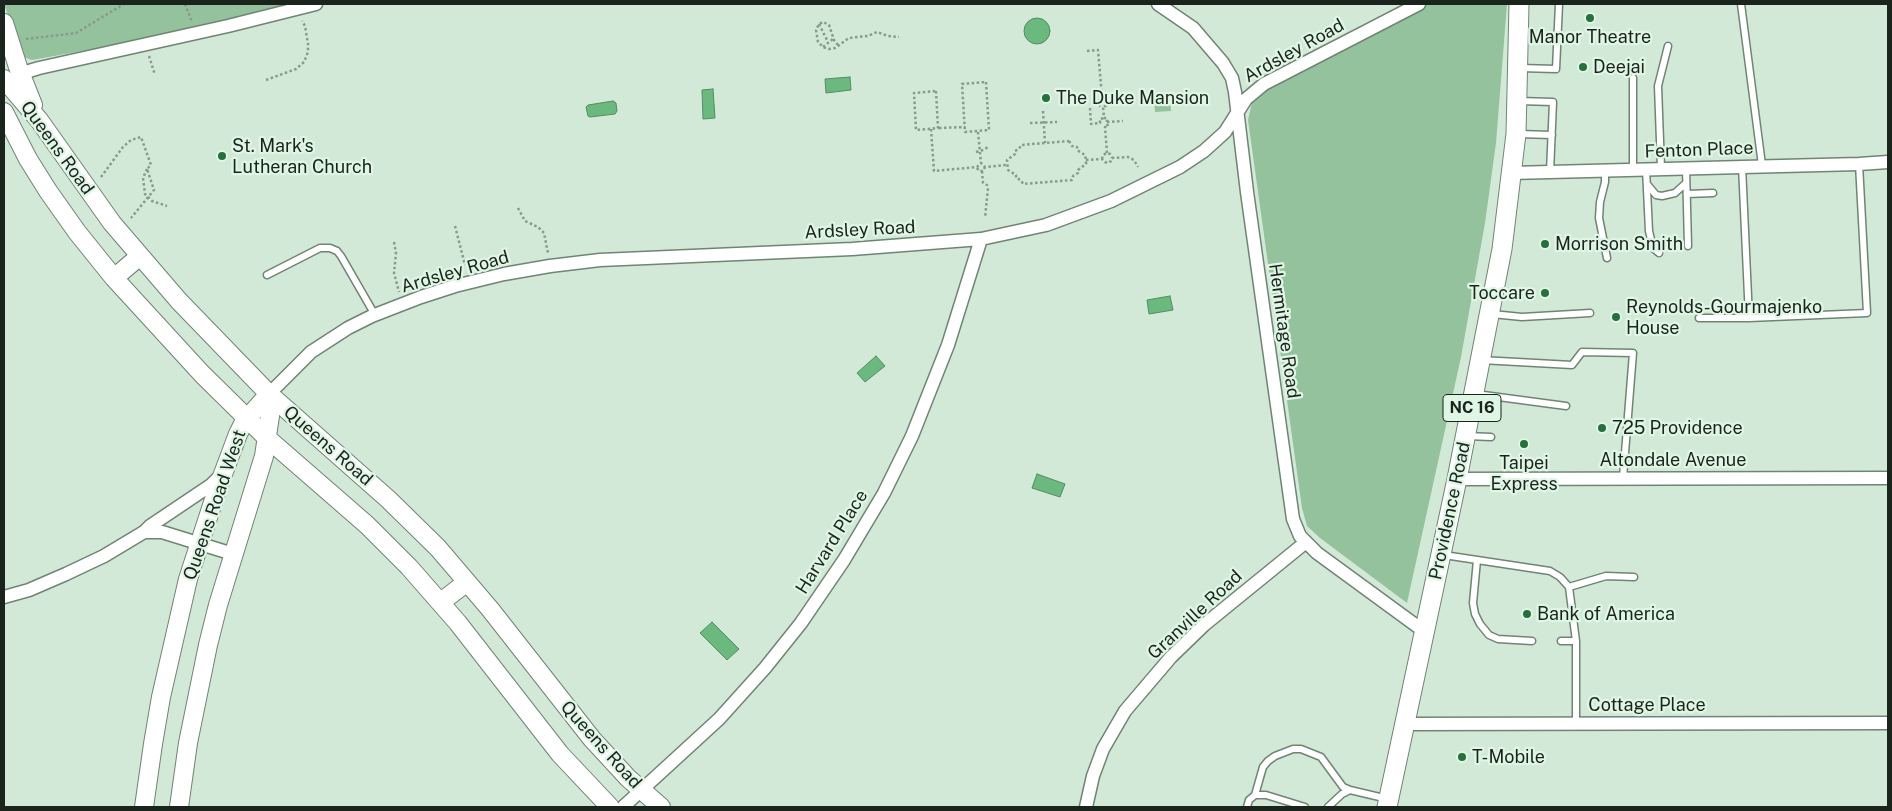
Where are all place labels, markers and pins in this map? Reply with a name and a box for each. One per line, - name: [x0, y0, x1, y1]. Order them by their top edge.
- marker: Manor Theatre: [1584, 12, 1596, 24]
- place label: Manor Theatre: [1529, 26, 1651, 48]
- place label: Deejai: [1593, 56, 1645, 78]
- marker: Deejai: [1577, 61, 1589, 73]
- place label: The Duke Mansion: [1056, 87, 1209, 109]
- marker: The Duke Mansion: [1040, 92, 1052, 104]
- place label: St. Mark's Lutheran Church: [232, 135, 372, 178]
- marker: St. Mark's Lutheran Church: [216, 150, 228, 162]
- place label: Morrison Smith: [1555, 233, 1683, 255]
- marker: Morrison Smith: [1539, 238, 1551, 250]
- place label: Toccare: [1469, 282, 1535, 304]
- marker: Toccare: [1539, 287, 1551, 299]
- place label: Reynolds-Gourmajenko House: [1626, 296, 1822, 338]
- marker: Reynolds-Gourmajenko House: [1610, 311, 1622, 323]
- place label: 725 Providence: [1612, 417, 1743, 439]
- marker: 725 Providence: [1596, 422, 1608, 434]
- marker: Taipei Express: [1518, 438, 1530, 450]
- place label: Taipei Express: [1490, 452, 1558, 494]
- place label: Bank of America: [1537, 603, 1675, 625]
- marker: Bank of America: [1521, 608, 1533, 620]
- place label: T-Mobile: [1472, 746, 1545, 768]
- marker: T-Mobile: [1456, 751, 1468, 763]

